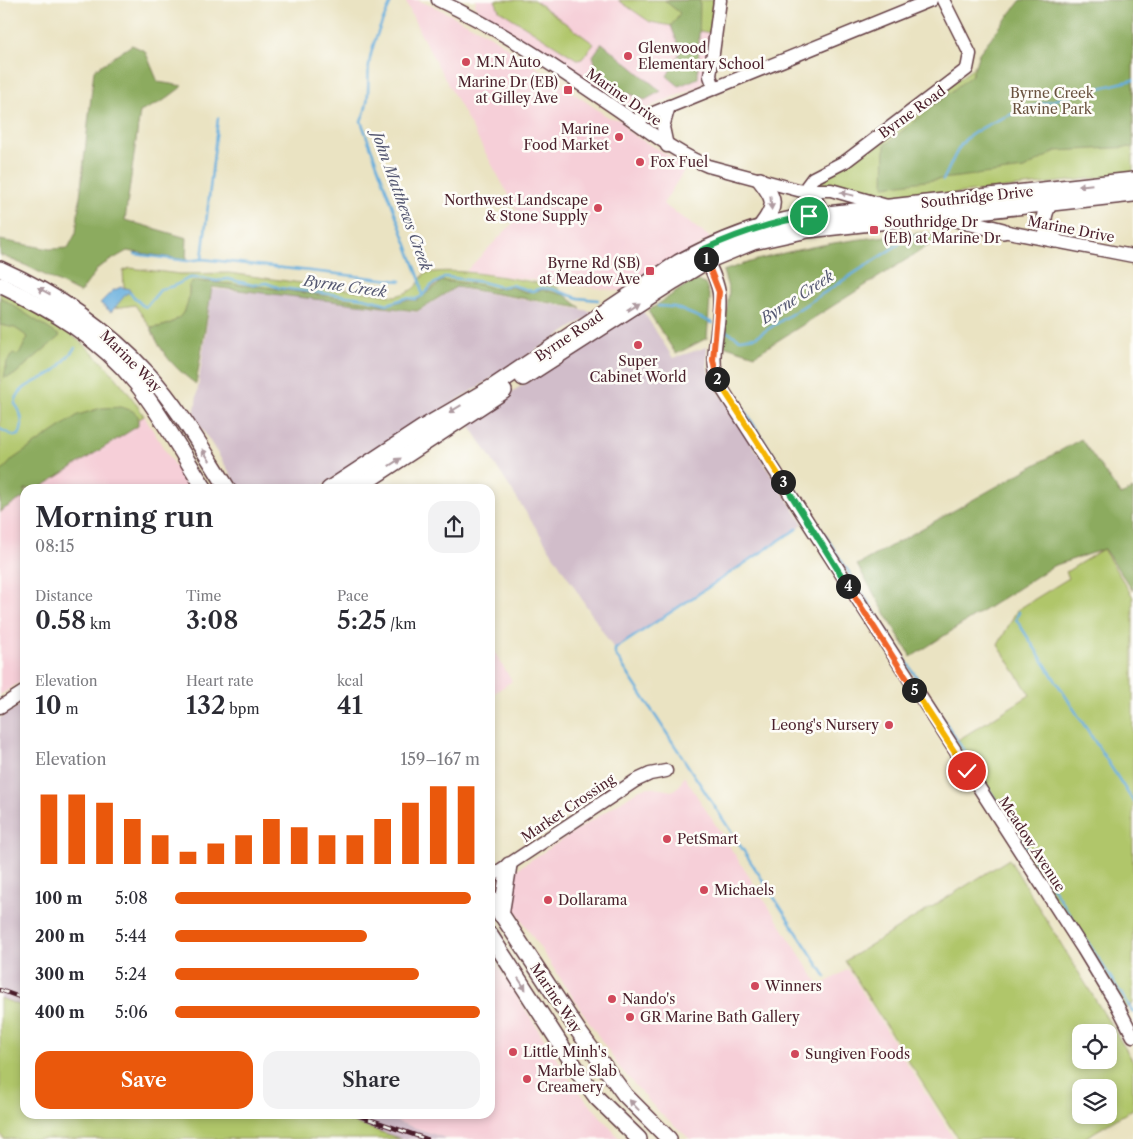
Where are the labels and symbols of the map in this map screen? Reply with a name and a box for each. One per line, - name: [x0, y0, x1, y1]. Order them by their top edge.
- place label: Glenwood Elementary School: [638, 39, 764, 73]
- marker: Glenwood Elementary School: [622, 50, 634, 62]
- place label: M.N Auto: [476, 53, 541, 71]
- marker: M.N Auto: [460, 56, 472, 68]
- street label: Marine Drive: [583, 64, 665, 130]
- place label: Marine Dr (EB) at Gilley Ave: [458, 73, 558, 107]
- street label: Byrne Road: [875, 81, 949, 142]
- marker: Marine Dr (EB) at Gilley Ave: [562, 84, 574, 96]
- park label: Byrne Creek Ravine Park: [1010, 84, 1095, 118]
- place label: Marine Food Market: [523, 120, 609, 154]
- water label: John Matthews Creek: [367, 125, 436, 274]
- marker: Marine Food Market: [613, 131, 625, 143]
- place label: Fox Fuel: [650, 153, 708, 171]
- marker: Fox Fuel: [634, 156, 646, 168]
- one-way arrow: [1076, 181, 1092, 189]
- street label: Southridge Drive: [920, 182, 1034, 212]
- one-way arrow: [840, 190, 855, 198]
- place label: Northwest Landscape & Stone Supply: [444, 191, 588, 225]
- one-way arrow: [768, 195, 776, 211]
- pin: [788, 195, 830, 237]
- marker: Northwest Landscape & Stone Supply: [592, 202, 604, 214]
- street label: Marine Drive: [1026, 212, 1116, 246]
- place label: Southridge Dr (EB) at Marine Dr: [884, 213, 1001, 247]
- marker: Southridge Dr (EB) at Marine Dr: [868, 224, 880, 236]
- pin: 1: [694, 246, 718, 272]
- place label: Byrne Rd (SB) at Meadow Ave: [539, 254, 640, 288]
- marker: Byrne Rd (SB) at Meadow Ave: [644, 265, 656, 277]
- water label: Byrne Creek: [756, 266, 837, 328]
- water label: Byrne Creek: [301, 271, 388, 301]
- one-way arrow: [38, 287, 51, 296]
- one-way arrow: [628, 302, 641, 311]
- street label: Byrne Road: [532, 306, 607, 365]
- street label: Marine Way: [96, 326, 166, 396]
- marker: Super Cabinet World: [632, 339, 644, 351]
- place label: Super Cabinet World: [590, 352, 687, 386]
- pin: 2: [704, 366, 730, 392]
- one-way arrow: [449, 404, 462, 413]
- one-way arrow: [201, 449, 211, 462]
- one-way arrow: [389, 457, 402, 467]
- pin: 3: [770, 470, 796, 494]
- pin: 4: [836, 574, 860, 598]
- pin: 5: [902, 678, 926, 702]
- place label: Leong's Nursery: [771, 716, 879, 734]
- marker: Leong's Nursery: [883, 719, 895, 731]
- pin: [946, 750, 988, 792]
- street label: Market Crossing: [518, 770, 619, 846]
- street label: Meadow Avenue: [995, 793, 1070, 895]
- place label: PetSmart: [677, 830, 738, 848]
- marker: PetSmart: [661, 833, 673, 845]
- place label: Michaels: [714, 881, 774, 899]
- marker: Michaels: [698, 884, 710, 896]
- place label: Dollarama: [558, 891, 628, 909]
- marker: Dollarama: [542, 894, 554, 906]
- street label: Marine Way: [526, 960, 586, 1036]
- one-way arrow: [517, 977, 526, 990]
- place label: Winners: [764, 977, 822, 995]
- marker: Winners: [749, 980, 761, 992]
- place label: Nando's: [622, 990, 675, 1008]
- marker: Nando's: [606, 993, 618, 1005]
- place label: GR Marine Bath Gallery: [640, 1008, 800, 1026]
- marker: GR Marine Bath Gallery: [624, 1011, 636, 1023]
- place label: Little Minh's: [523, 1043, 607, 1061]
- place label: Sungiven Foods: [805, 1045, 910, 1063]
- marker: Little Minh's: [507, 1046, 519, 1058]
- marker: Sungiven Foods: [789, 1048, 801, 1060]
- place label: Marble Slab Creamery: [537, 1062, 617, 1096]
- marker: Marble Slab Creamery: [521, 1073, 533, 1085]
- one-way arrow: [629, 1098, 640, 1111]

